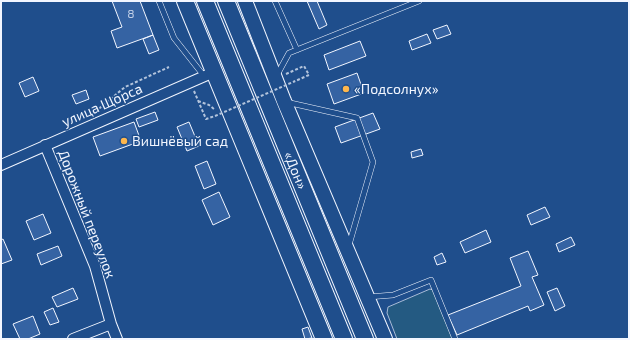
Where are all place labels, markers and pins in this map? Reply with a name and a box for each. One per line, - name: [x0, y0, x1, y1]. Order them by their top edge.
- place label: «Подсолнух»: [354, 80, 439, 97]
- marker: «Подсолнух»: [341, 84, 351, 94]
- place label: Вишнёвый сад: [132, 132, 228, 149]
- marker: Вишнёвый сад: [119, 136, 129, 146]

